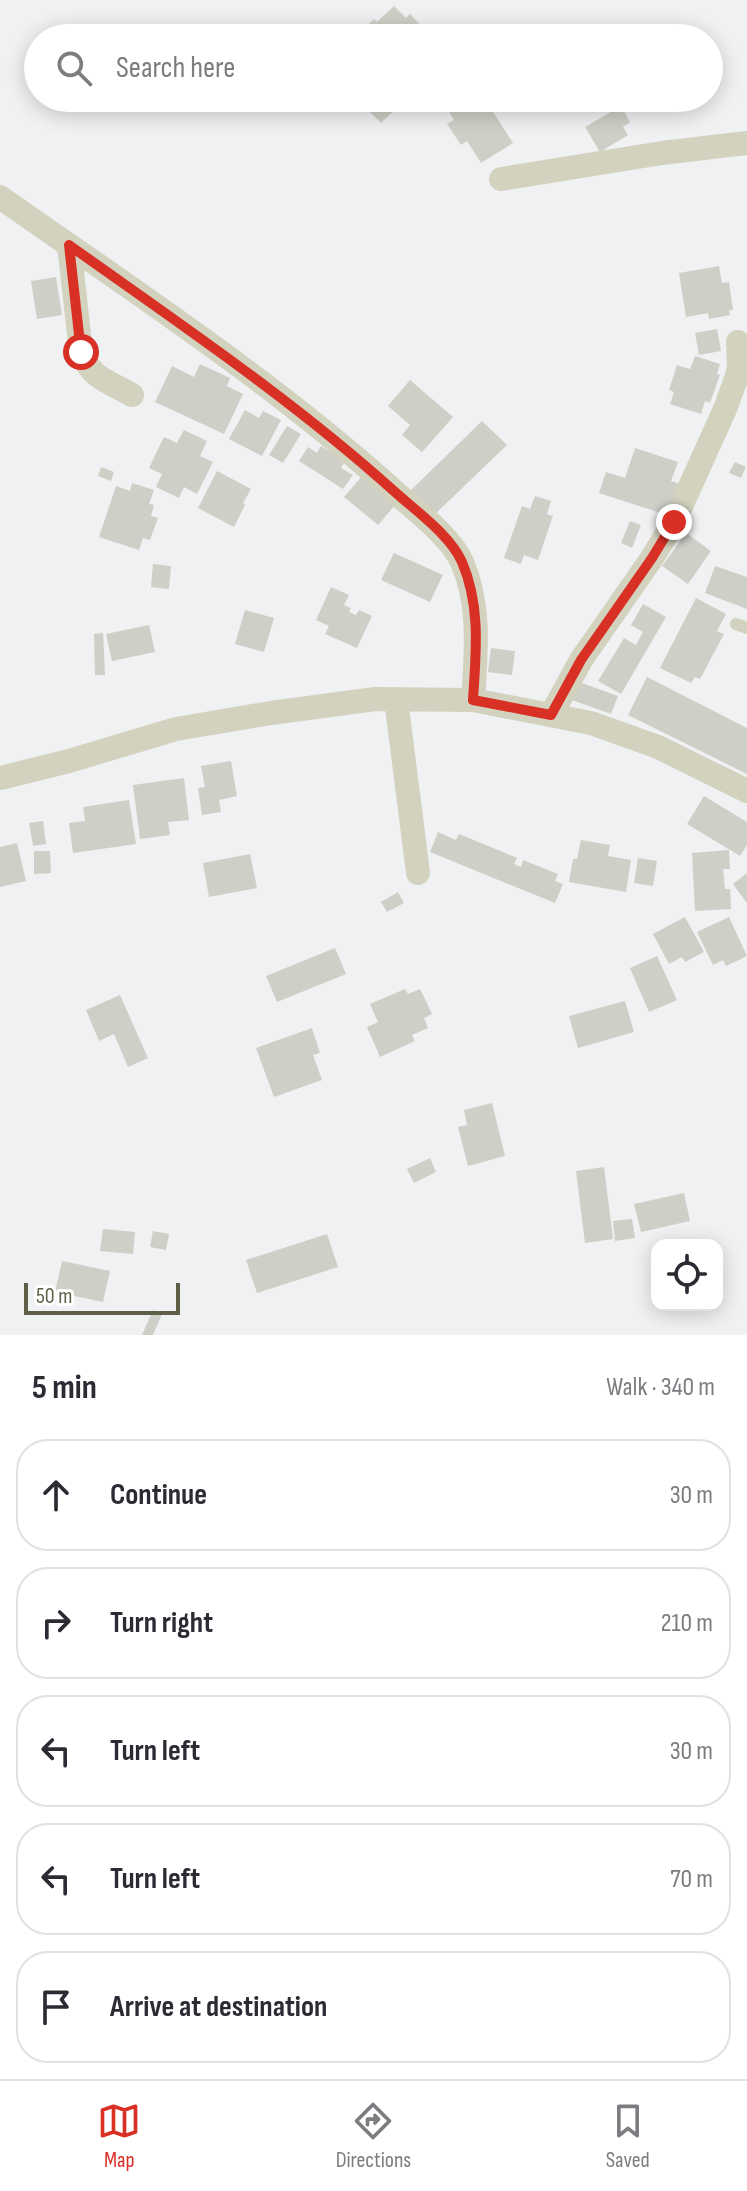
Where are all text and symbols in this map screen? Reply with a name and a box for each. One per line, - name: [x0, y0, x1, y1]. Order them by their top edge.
- search box: [24, 24, 723, 112]
- icon: search: [52, 46, 96, 90]
- text: Search here: [116, 50, 235, 86]
- route start: [63, 334, 99, 370]
- route end: [656, 504, 692, 540]
- map controls: [651, 1239, 723, 1311]
- button: locate: [651, 1239, 723, 1311]
- scale bar: [24, 1279, 180, 1315]
- text: 50 m: [36, 1283, 72, 1310]
- text: 5 min: [32, 1367, 97, 1408]
- text: Walk · 340 m: [606, 1372, 715, 1403]
- icon: ahead: [34, 1473, 78, 1517]
- text: Continue: [110, 1477, 207, 1513]
- text: 30 m: [670, 1480, 713, 1511]
- icon: right: [34, 1601, 78, 1645]
- text: Turn right: [110, 1605, 213, 1641]
- text: 210 m: [661, 1608, 713, 1639]
- icon: left: [34, 1729, 78, 1773]
- text: Turn left: [110, 1733, 200, 1769]
- text: 30 m: [670, 1736, 713, 1767]
- icon: left: [34, 1857, 78, 1901]
- text: Turn left: [110, 1861, 200, 1897]
- text: 70 m: [670, 1864, 713, 1895]
- icon: arrive: [34, 1985, 78, 2029]
- text: Arrive at destination: [110, 1989, 327, 2025]
- tab: Map: [97, 2099, 141, 2174]
- tab: Directions: [336, 2099, 411, 2174]
- tab: Saved: [606, 2099, 650, 2174]

